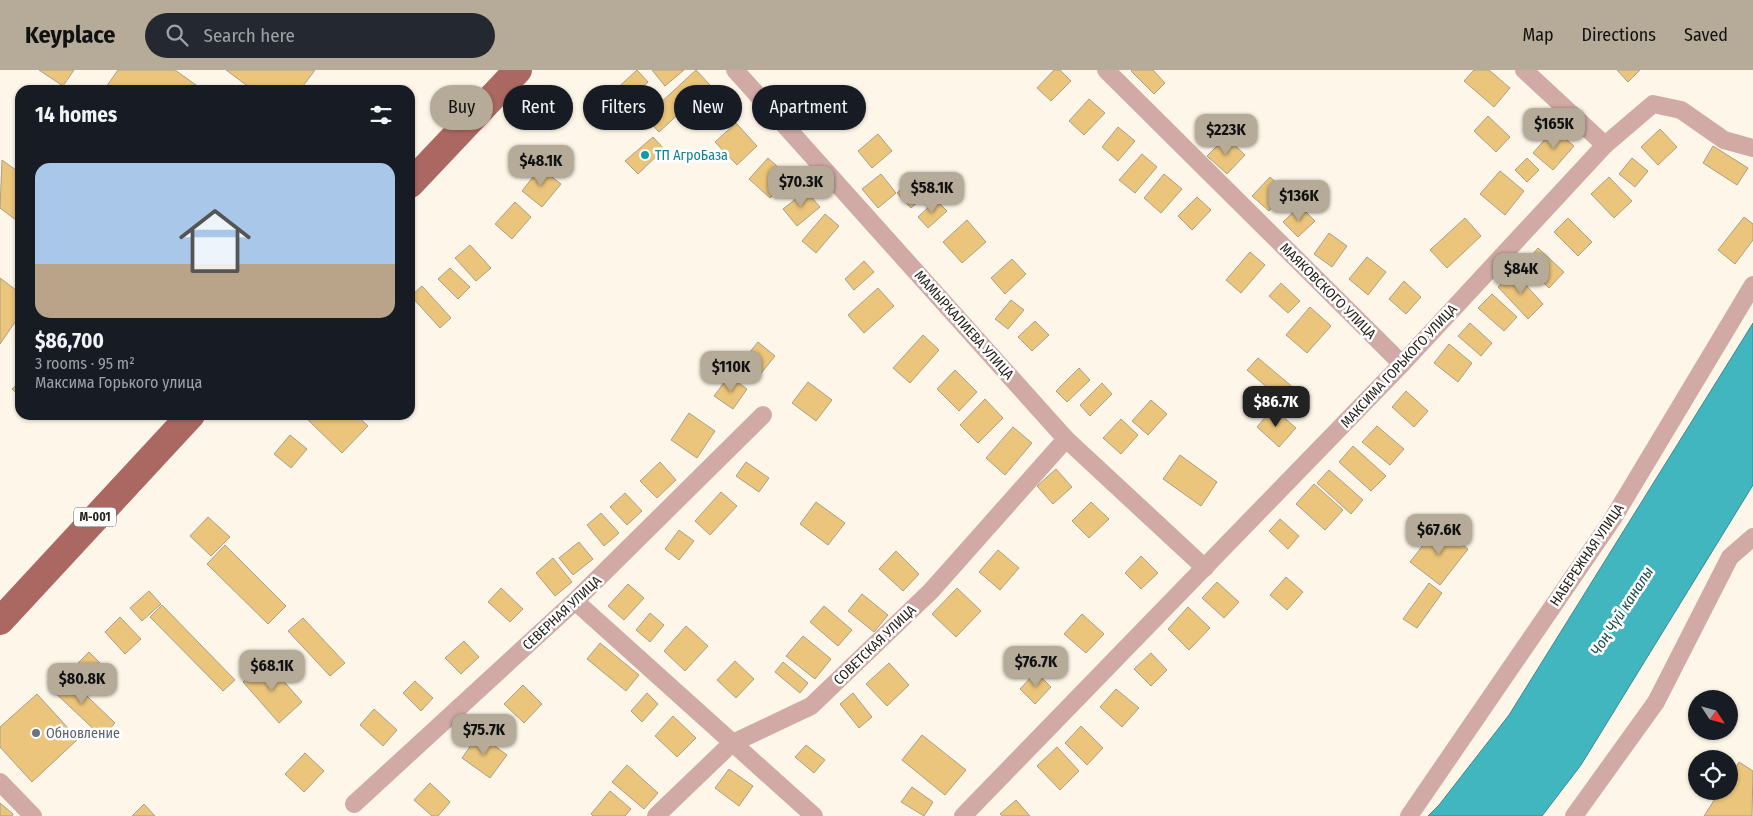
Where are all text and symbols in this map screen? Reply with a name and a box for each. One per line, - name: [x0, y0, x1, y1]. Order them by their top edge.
- search box: [145, 13, 495, 58]
- text: Keyplace: [25, 21, 115, 49]
- icon: search: [163, 21, 191, 49]
- text: Search here: [203, 24, 295, 47]
- text: Map: [1522, 24, 1554, 46]
- text: Directions: [1582, 24, 1656, 46]
- text: Saved: [1684, 24, 1728, 46]
- chip: Buy: [430, 85, 493, 130]
- chip: Rent: [503, 85, 573, 130]
- chip: Filters: [583, 85, 664, 130]
- chip: New: [674, 85, 742, 130]
- chip: Apartment: [752, 85, 866, 130]
- icon: filters: [367, 101, 395, 129]
- text: 14 homes: [35, 102, 117, 128]
- pin: $165K: [1519, 108, 1589, 150]
- pin: $223K: [1191, 114, 1261, 156]
- text: $165K: [1534, 114, 1574, 133]
- text: $223K: [1206, 120, 1246, 139]
- pin: $48.1K: [500, 144, 582, 187]
- place label: ТП АгроБаза: [655, 147, 728, 164]
- marker: ТП АгроБаза: [639, 149, 651, 161]
- text: $48.1K: [520, 151, 562, 170]
- pin: $70.3K: [760, 166, 842, 208]
- text: $70.3K: [779, 172, 823, 191]
- pin: $58.1K: [891, 172, 973, 214]
- text: $58.1K: [911, 178, 953, 197]
- pin: $136K: [1264, 180, 1334, 222]
- text: $136K: [1279, 186, 1319, 205]
- icon: home: [170, 196, 260, 286]
- street label: МАЯКОВСКОГО УЛИЦА: [1276, 239, 1380, 343]
- pin: $84K: [1491, 252, 1551, 295]
- text: $84K: [1504, 259, 1538, 278]
- street label: МАМЫРКАЛИЕВА УЛИЦА: [911, 267, 1018, 383]
- street label: МАКСИМА ГОРЬКОГО УЛИЦА: [1337, 300, 1461, 431]
- text: $86,700: [35, 328, 104, 354]
- pin: $110K: [696, 350, 766, 393]
- text: 3 rooms · 95 m²: [35, 354, 135, 373]
- text: $110K: [712, 357, 750, 376]
- text: Максима Горького улица: [35, 373, 202, 392]
- pin: $86.7K: [1235, 386, 1317, 428]
- text: $86.7K: [1254, 392, 1298, 411]
- street label: НАБЕРЕЖНАЯ УЛИЦА: [1546, 500, 1628, 609]
- road number: М-001: [74, 508, 116, 527]
- pin: $67.6K: [1398, 514, 1480, 556]
- text: $67.6K: [1417, 520, 1461, 539]
- water label: Чоң Чүй каналы: [1587, 563, 1657, 659]
- street label: СЕВЕРНАЯ УЛИЦА: [519, 572, 605, 654]
- street label: СОВЕТСКАЯ УЛИЦА: [830, 601, 920, 689]
- pin: $76.7K: [995, 646, 1077, 688]
- pin: $68.1K: [231, 650, 313, 692]
- text: $76.7K: [1015, 652, 1057, 671]
- text: $68.1K: [251, 656, 293, 675]
- pin: $80.8K: [41, 662, 123, 705]
- text: $80.8K: [59, 669, 105, 688]
- north arrow: [1688, 690, 1738, 740]
- map controls: [1688, 690, 1738, 800]
- pin: $75.7K: [443, 714, 525, 756]
- text: $75.7K: [463, 720, 505, 739]
- place label: Обновление: [46, 725, 120, 742]
- marker: Обновление: [30, 727, 42, 739]
- button: locate: [1688, 750, 1738, 800]

